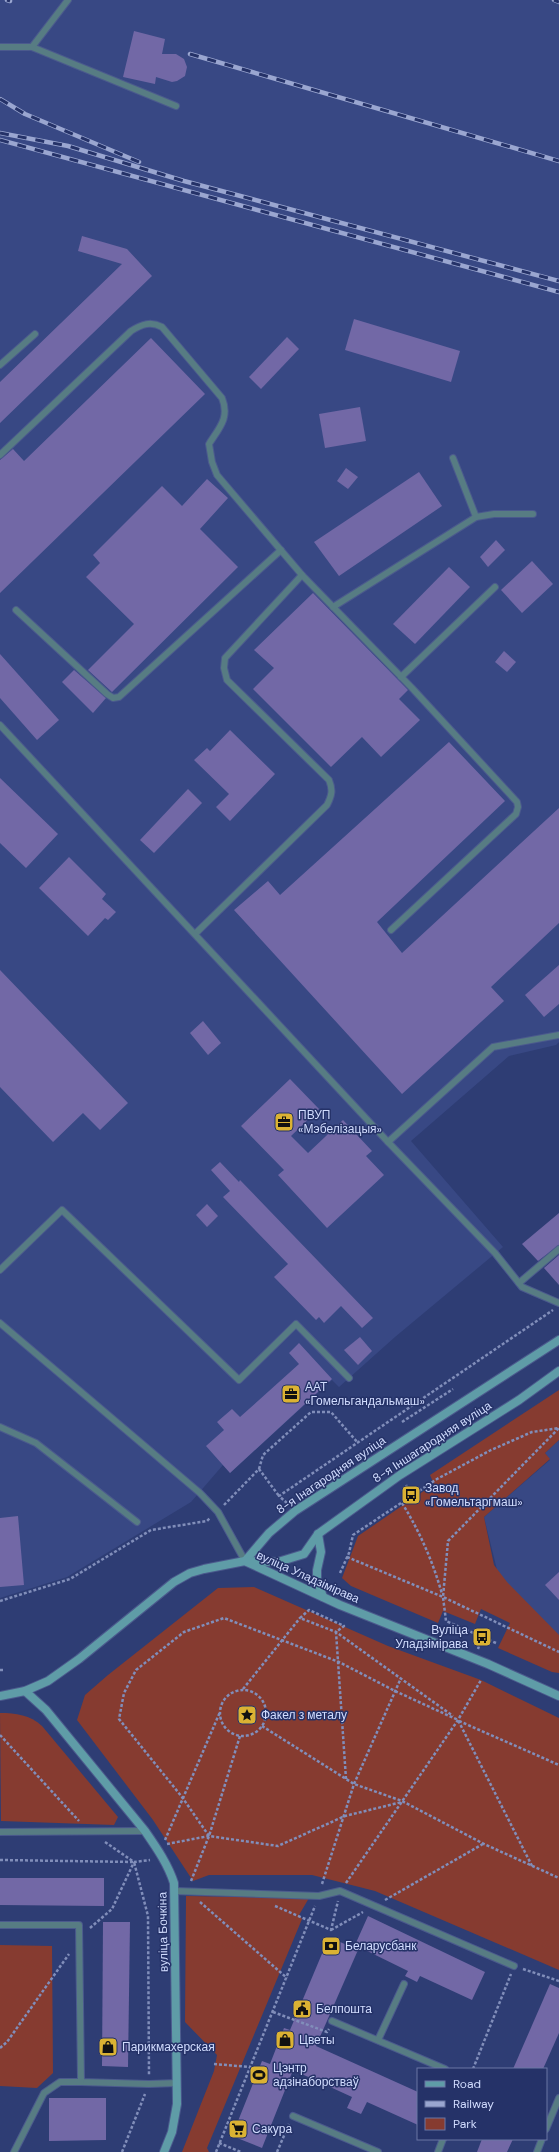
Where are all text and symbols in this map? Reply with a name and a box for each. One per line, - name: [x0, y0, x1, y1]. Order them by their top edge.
- place label: ПВУП «Мэбелізацыя»: [298, 1107, 382, 1137]
- office icon: ПВУП «Мэбелізацыя»: [273, 1111, 295, 1133]
- place label: ААТ «Гомельгандальмаш»: [305, 1379, 425, 1409]
- office icon: ААТ «Гомельгандальмаш»: [280, 1383, 302, 1405]
- street label: 8-я Іншагародняя вуліца: [370, 1397, 495, 1486]
- street label: 8-я Інагародняя вуліца: [273, 1432, 389, 1518]
- place label: Завод «Гомельтаргмаш»: [425, 1480, 523, 1510]
- bus stop icon: Завод «Гомельтаргмаш»: [400, 1484, 422, 1506]
- street label: вуліца Уладзімірава: [254, 1547, 362, 1607]
- place label: Вуліца Уладзімірава: [395, 1622, 468, 1652]
- bus stop icon: Вуліца Уладзімірава: [471, 1626, 493, 1648]
- place icon: Факел з металу: [236, 1704, 258, 1726]
- place label: Факел з металу: [261, 1707, 347, 1723]
- street label: вуліца Бочкіна: [154, 1892, 172, 1972]
- bank icon: Беларусбанк: [320, 1935, 342, 1957]
- place label: Беларусбанк: [345, 1938, 417, 1954]
- public building icon: Белпошта: [291, 1998, 313, 2020]
- place label: Белпошта: [316, 2001, 372, 2017]
- shop icon: Цветы: [274, 2029, 296, 2051]
- place label: Цветы: [299, 2032, 335, 2048]
- shop icon: Парикмахерская: [97, 2036, 119, 2058]
- place label: Парикмахерская: [122, 2039, 215, 2055]
- place label: Цэнтр адзінаборстваў: [273, 2060, 359, 2090]
- sports icon: Цэнтр адзінаборстваў: [248, 2064, 270, 2086]
- legend: [417, 2068, 547, 2140]
- text: Road: [453, 2076, 481, 2092]
- text: Railway: [453, 2096, 494, 2112]
- text: Park: [453, 2116, 477, 2132]
- supermarket icon: Сакура: [227, 2118, 249, 2140]
- place label: Сакура: [252, 2121, 292, 2137]

